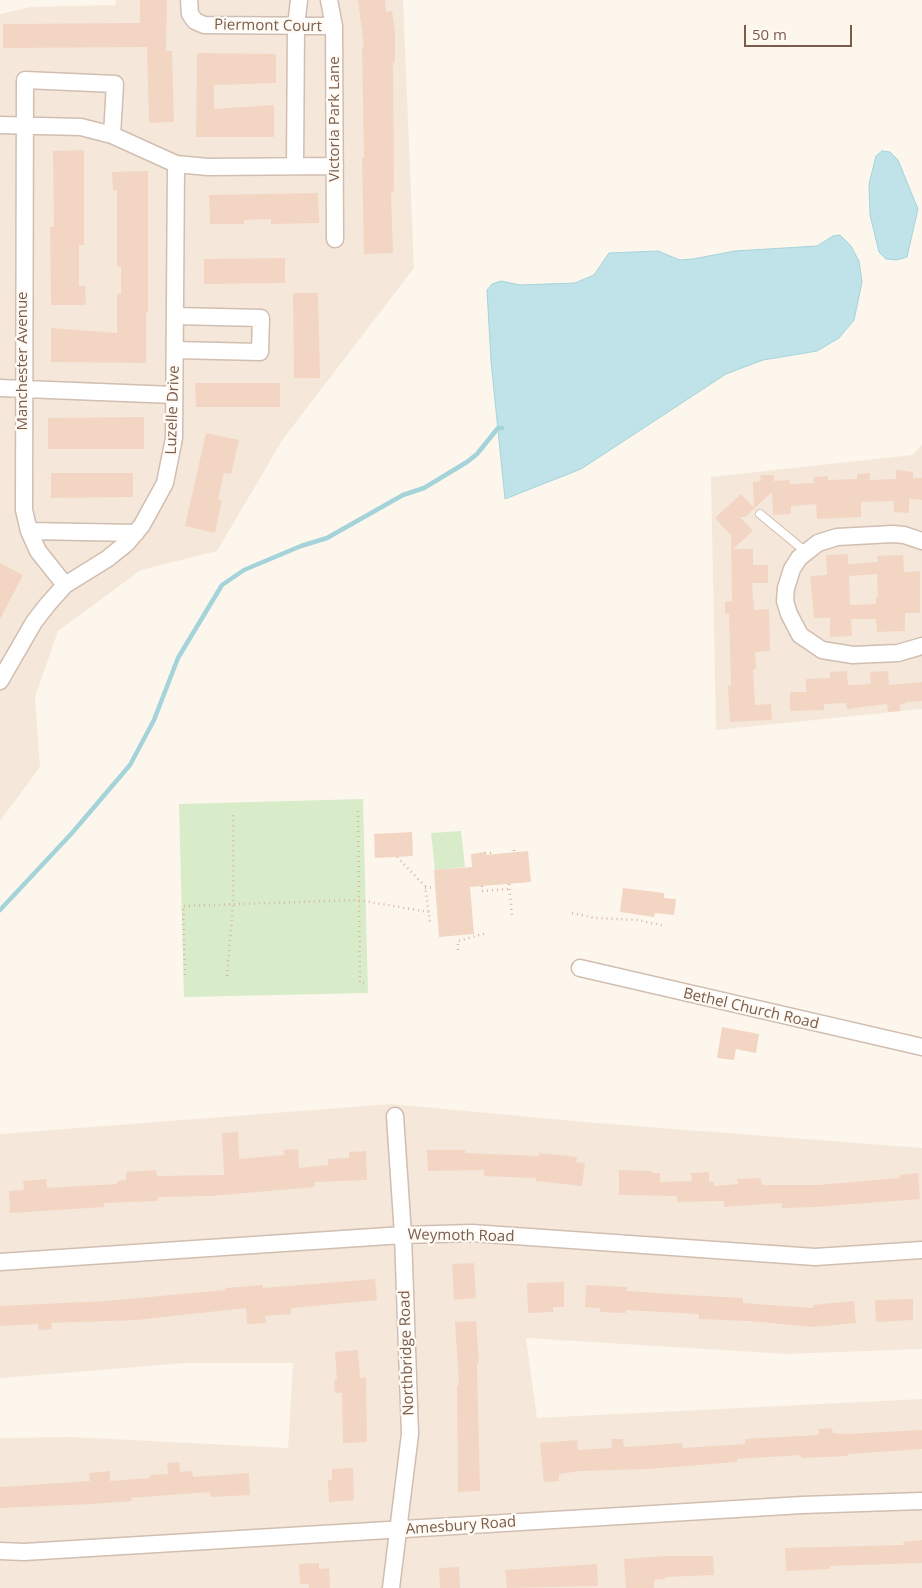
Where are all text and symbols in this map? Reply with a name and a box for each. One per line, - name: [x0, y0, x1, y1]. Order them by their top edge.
- scale bar: [747, 15, 854, 47]
- street label: Piermont Court: [214, 16, 322, 36]
- text: 50 m: [752, 24, 787, 44]
- street label: Victoria Park Lane: [326, 56, 344, 182]
- street label: Manchester Avenue: [14, 292, 32, 430]
- street label: Luzelle Drive: [162, 365, 184, 455]
- street label: Bethel Church Road: [681, 985, 821, 1033]
- street label: Weymoth Road: [407, 1226, 515, 1246]
- street label: Northbridge Road: [396, 1290, 418, 1416]
- street label: Amesbury Road: [405, 1513, 517, 1539]

